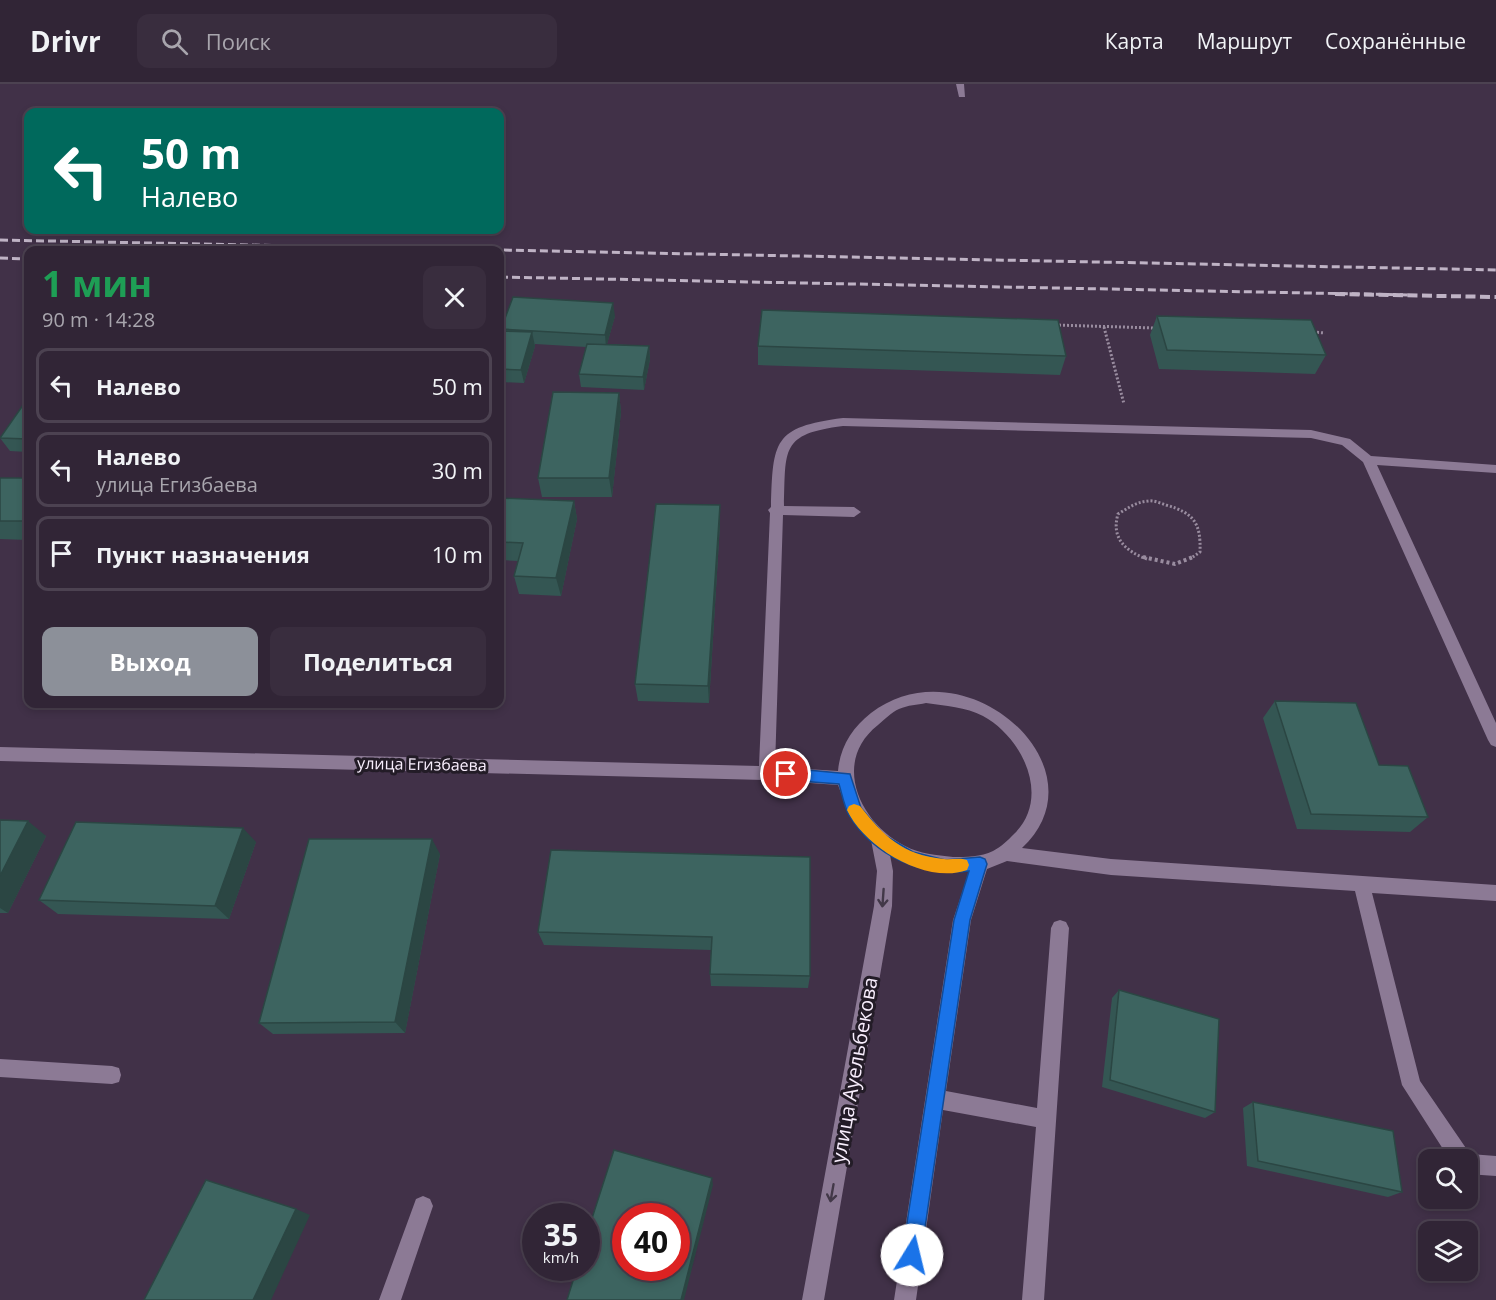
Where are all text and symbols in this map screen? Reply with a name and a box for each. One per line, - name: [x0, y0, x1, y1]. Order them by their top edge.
- search box: [137, 14, 557, 68]
- text: Drivr: [30, 22, 101, 60]
- icon: search: [158, 25, 191, 58]
- text: Поиск: [206, 26, 271, 56]
- text: Карта: [1105, 27, 1164, 55]
- text: Маршрут: [1197, 27, 1292, 55]
- text: Сохранённые: [1325, 27, 1466, 55]
- text: 50 m: [141, 124, 241, 181]
- icon: left: [42, 132, 120, 210]
- text: Налево: [141, 178, 238, 215]
- text: 1 мин: [42, 259, 152, 308]
- button: close: [423, 266, 486, 329]
- text: 90 m · 14:28: [42, 306, 155, 333]
- icon: left: [45, 369, 78, 402]
- text: Налево: [96, 371, 181, 401]
- text: 50 m: [432, 371, 483, 401]
- text: Налево: [96, 441, 181, 471]
- icon: left: [45, 453, 78, 486]
- text: 30 m: [432, 455, 483, 485]
- text: улица Егизбаева: [96, 471, 258, 498]
- icon: arrive: [45, 537, 78, 570]
- text: Пункт назначения: [96, 539, 310, 569]
- text: 10 m: [432, 539, 483, 569]
- button: Выход: [42, 627, 258, 696]
- button: Поделиться: [270, 627, 486, 696]
- pin: [760, 748, 811, 799]
- street label: улица Егизбаева: [357, 752, 487, 776]
- icon: arrive: [769, 757, 802, 790]
- one-way arrow: [878, 887, 889, 907]
- street label: улица Ауельбекова: [824, 975, 884, 1165]
- map controls: [1418, 1149, 1478, 1281]
- button: search: [1418, 1149, 1478, 1209]
- one-way arrow: [826, 1183, 837, 1202]
- speed limit sign: 40: [612, 1203, 690, 1281]
- text: 35: [544, 1214, 578, 1255]
- button: layers: [1418, 1221, 1478, 1281]
- position arrow: [880, 1223, 944, 1287]
- text: km/h: [543, 1247, 579, 1267]

